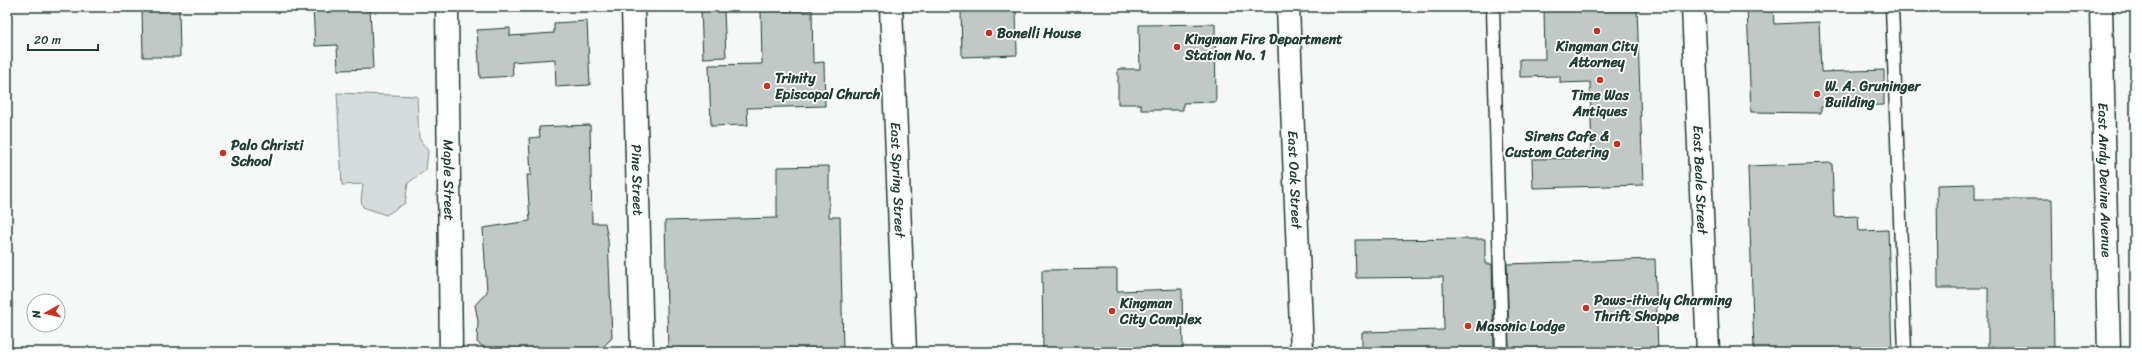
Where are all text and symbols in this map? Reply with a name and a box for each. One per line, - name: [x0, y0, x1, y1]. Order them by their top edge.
- place label: Bonelli House: [997, 21, 1081, 46]
- scale bar: [28, 26, 98, 52]
- marker: Kingman City Attorney: [1592, 26, 1602, 36]
- place label: Kingman Fire Department Station No. 1: [1184, 27, 1343, 68]
- marker: Bonelli House: [984, 28, 994, 38]
- text: 20 m: [34, 29, 61, 51]
- place label: Kingman City Attorney: [1555, 34, 1639, 75]
- marker: Kingman Fire Department Station No. 1: [1172, 42, 1182, 52]
- place label: Trinity Episcopal Church: [775, 66, 881, 107]
- place label: W. A. Gruninger Building: [1825, 74, 1921, 115]
- marker: Time Was Antiques: [1595, 75, 1605, 85]
- marker: Trinity Episcopal Church: [762, 81, 772, 91]
- place label: Time Was Antiques: [1571, 83, 1629, 124]
- marker: W. A. Gruninger Building: [1812, 89, 1822, 99]
- street label: East Andy Devine Avenue: [2090, 102, 2119, 258]
- street label: East Spring Street: [883, 121, 912, 240]
- place label: Sirens Cafe & Custom Catering: [1504, 124, 1610, 165]
- street label: East Beale Street: [1685, 125, 1715, 236]
- street label: East Oak Street: [1280, 130, 1309, 231]
- place label: Palo Christi School: [230, 133, 305, 174]
- street label: Maple Street: [436, 139, 461, 221]
- marker: Sirens Cafe & Custom Catering: [1612, 139, 1622, 149]
- street label: Pine Street: [624, 144, 650, 216]
- marker: Palo Christi School: [218, 148, 228, 158]
- place label: Paws-itively Charming Thrift Shoppe: [1594, 288, 1733, 329]
- place label: Kingman City Complex: [1119, 291, 1202, 332]
- north arrow: [26, 293, 66, 333]
- marker: Paws-itively Charming Thrift Shoppe: [1581, 303, 1591, 313]
- marker: Kingman City Complex: [1107, 306, 1117, 316]
- text: N: [27, 309, 47, 320]
- place label: Masonic Lodge: [1475, 314, 1566, 339]
- marker: Masonic Lodge: [1463, 321, 1473, 331]

